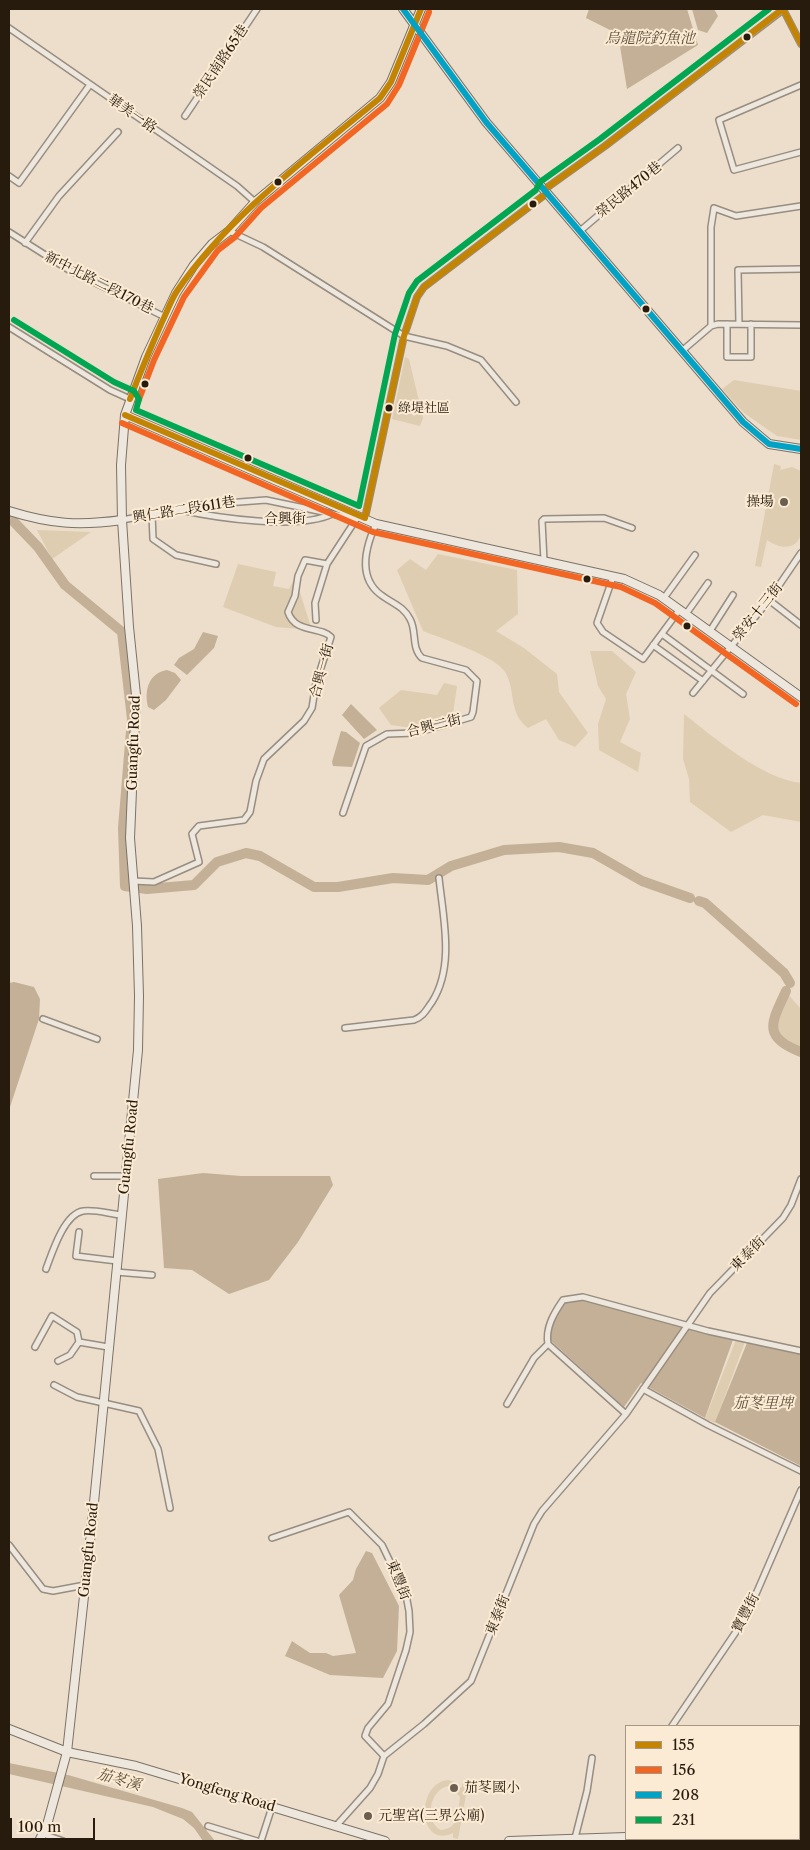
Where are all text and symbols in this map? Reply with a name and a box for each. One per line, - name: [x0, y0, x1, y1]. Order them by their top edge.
- street label: 榮民南路65巷: [190, 22, 252, 102]
- water label: 烏龍院釣魚池: [605, 30, 695, 48]
- unlabelled marker: [742, 32, 752, 42]
- street label: 華美一路: [104, 91, 160, 137]
- street label: 榮民路470巷: [593, 158, 665, 222]
- unlabelled marker: [273, 177, 283, 187]
- unlabelled marker: [528, 199, 538, 209]
- street label: 新中北路二段170巷: [42, 248, 156, 318]
- unlabelled marker: [641, 304, 651, 314]
- unlabelled marker: [140, 379, 150, 389]
- place label: 綠堤社區: [398, 400, 450, 416]
- marker: 綠堤社區: [384, 403, 394, 413]
- unlabelled marker: [243, 453, 253, 463]
- street label: 興仁路二段611巷: [131, 494, 237, 526]
- place label: 操場: [746, 494, 774, 510]
- marker: 操場: [778, 496, 790, 508]
- street label: 合興街: [264, 511, 306, 527]
- unlabelled marker: [582, 574, 592, 584]
- street label: 榮安十三街: [729, 580, 787, 644]
- unlabelled marker: [682, 621, 692, 631]
- street label: 合興一街: [307, 642, 337, 700]
- street label: Guangfu Road: [124, 695, 144, 791]
- street label: 合興二街: [405, 711, 463, 741]
- street label: Guangfu Road: [116, 1099, 142, 1195]
- street label: 東泰街: [727, 1233, 769, 1275]
- water label: 茄苳里埤: [733, 1395, 793, 1413]
- street label: Guangfu Road: [76, 1502, 102, 1598]
- street label: 東豐街: [382, 1557, 414, 1603]
- street label: 寶豐街: [729, 1591, 763, 1635]
- street label: 東泰街: [482, 1592, 514, 1638]
- legend: [625, 1725, 800, 1840]
- text: 155: [672, 1735, 695, 1754]
- text: 156: [672, 1760, 695, 1779]
- water label: 茄苳溪: [95, 1765, 143, 1795]
- street label: Yongfeng Road: [177, 1770, 277, 1816]
- place label: 茄苳國小: [464, 1780, 520, 1796]
- marker: 茄苳國小: [448, 1782, 460, 1794]
- text: 208: [672, 1785, 699, 1804]
- scale bar: [12, 1808, 98, 1840]
- place label: 元聖宮(三界公廟): [378, 1808, 484, 1824]
- marker: 元聖宮(三界公廟): [362, 1810, 374, 1822]
- text: 231: [672, 1810, 695, 1829]
- text: 100 m: [18, 1817, 61, 1836]

